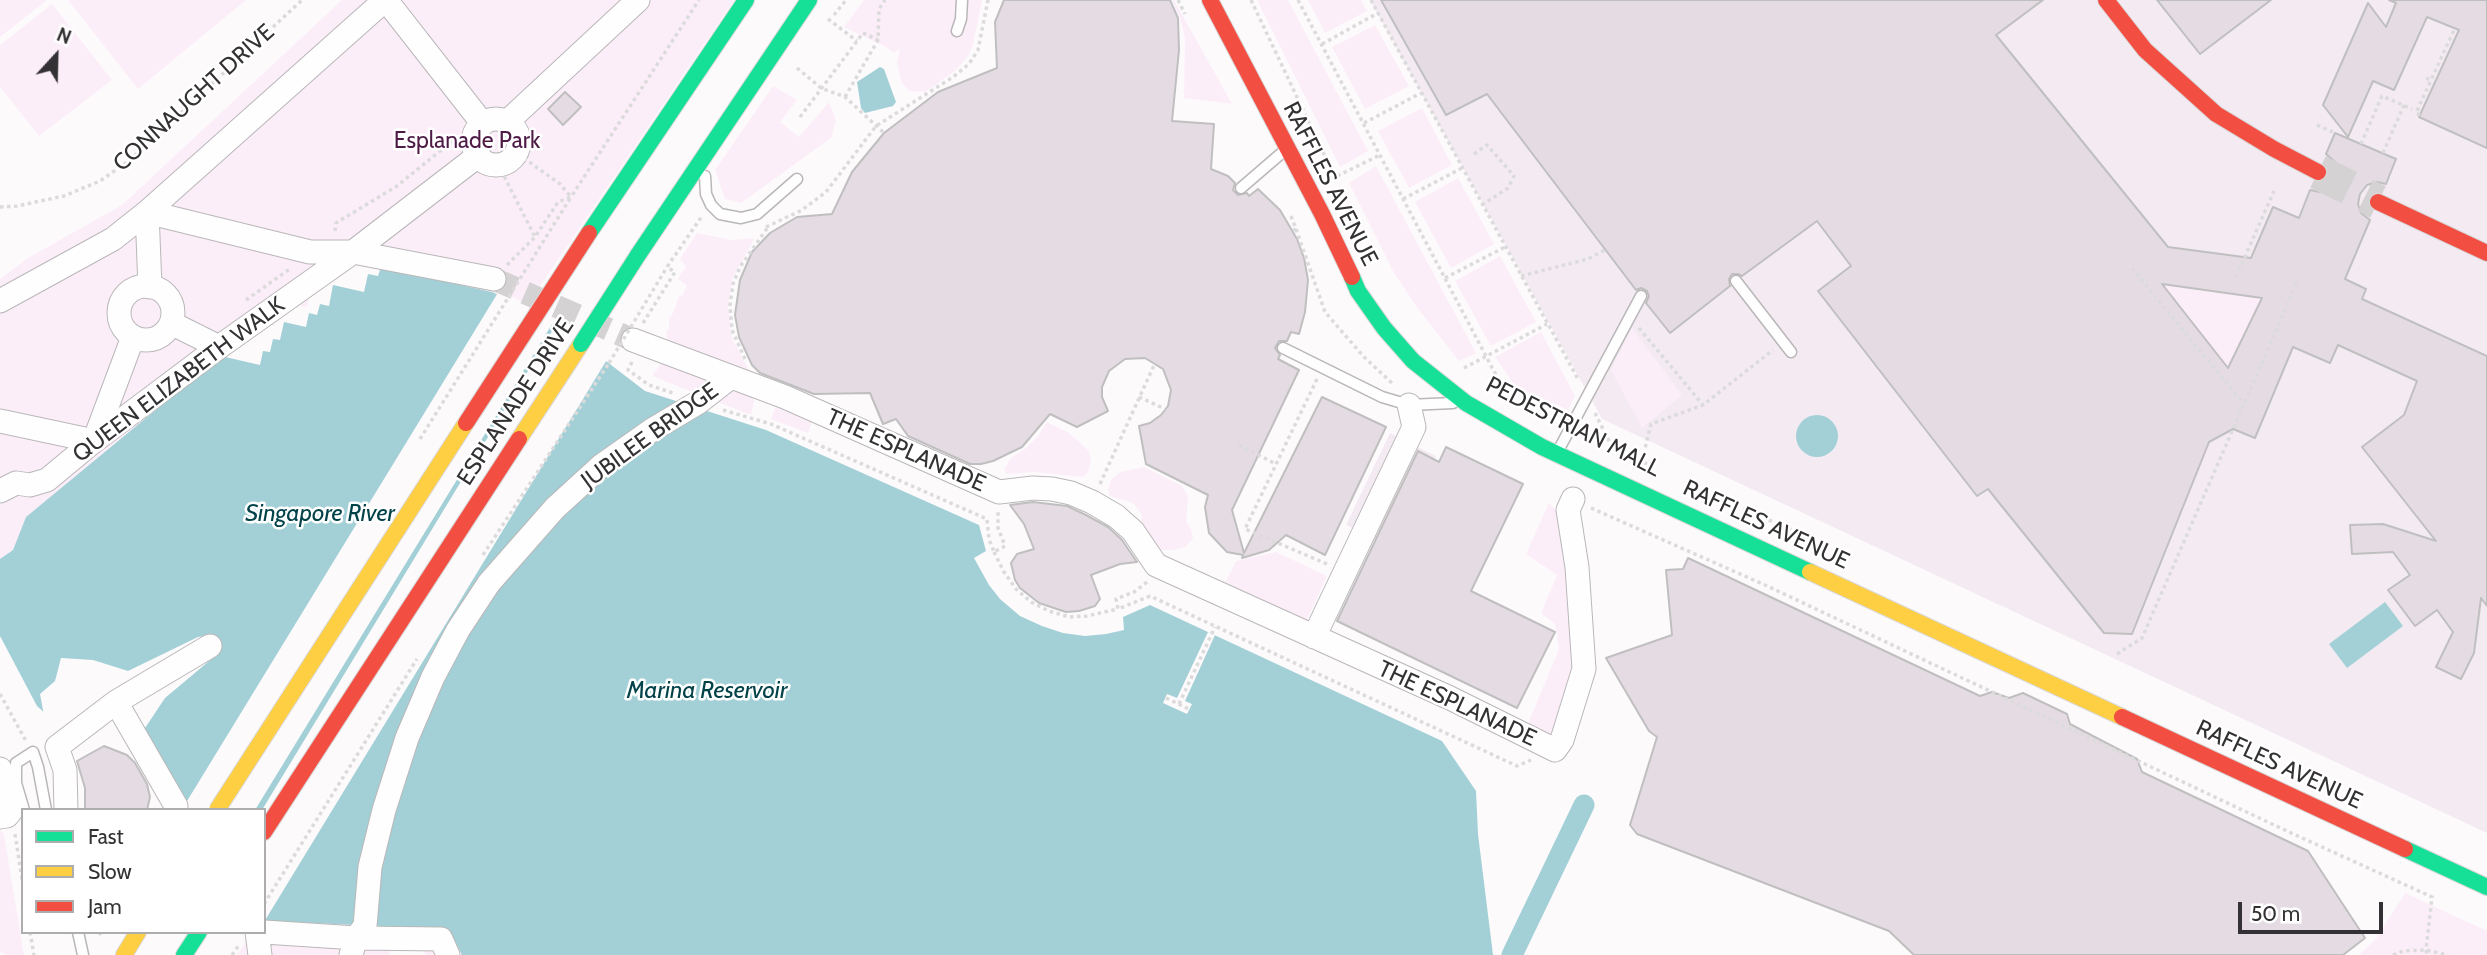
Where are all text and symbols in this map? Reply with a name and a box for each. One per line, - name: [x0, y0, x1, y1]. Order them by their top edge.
- street label: CONNAUGHT DRIVE: [108, 19, 280, 177]
- north arrow: [21, 21, 91, 91]
- text: N: [54, 23, 75, 49]
- street label: RAFFLES AVENUE: [1277, 97, 1383, 271]
- park label: Esplanade Park: [394, 127, 540, 155]
- street label: QUEEN ELIZABETH WALK: [68, 291, 290, 469]
- street label: ESPLANADE DRIVE: [452, 313, 580, 491]
- street label: PEDESTRIAN MALL: [1481, 371, 1665, 483]
- street label: JUBILEE BRIDGE: [576, 377, 724, 495]
- street label: THE ESPLANADE: [822, 404, 990, 498]
- street label: RAFFLES AVENUE: [1678, 474, 1854, 576]
- water label: Singapore River: [245, 500, 395, 528]
- street label: THE ESPLANADE: [1374, 655, 1540, 753]
- water label: Marina Reservoir: [627, 677, 787, 705]
- street label: RAFFLES AVENUE: [2191, 714, 2367, 816]
- legend: [21, 808, 266, 934]
- text: Fast: [88, 824, 124, 849]
- text: Slow: [88, 859, 132, 884]
- scale bar: [2242, 888, 2387, 932]
- text: Jam: [88, 894, 122, 919]
- text: 50 m: [2251, 901, 2300, 926]

